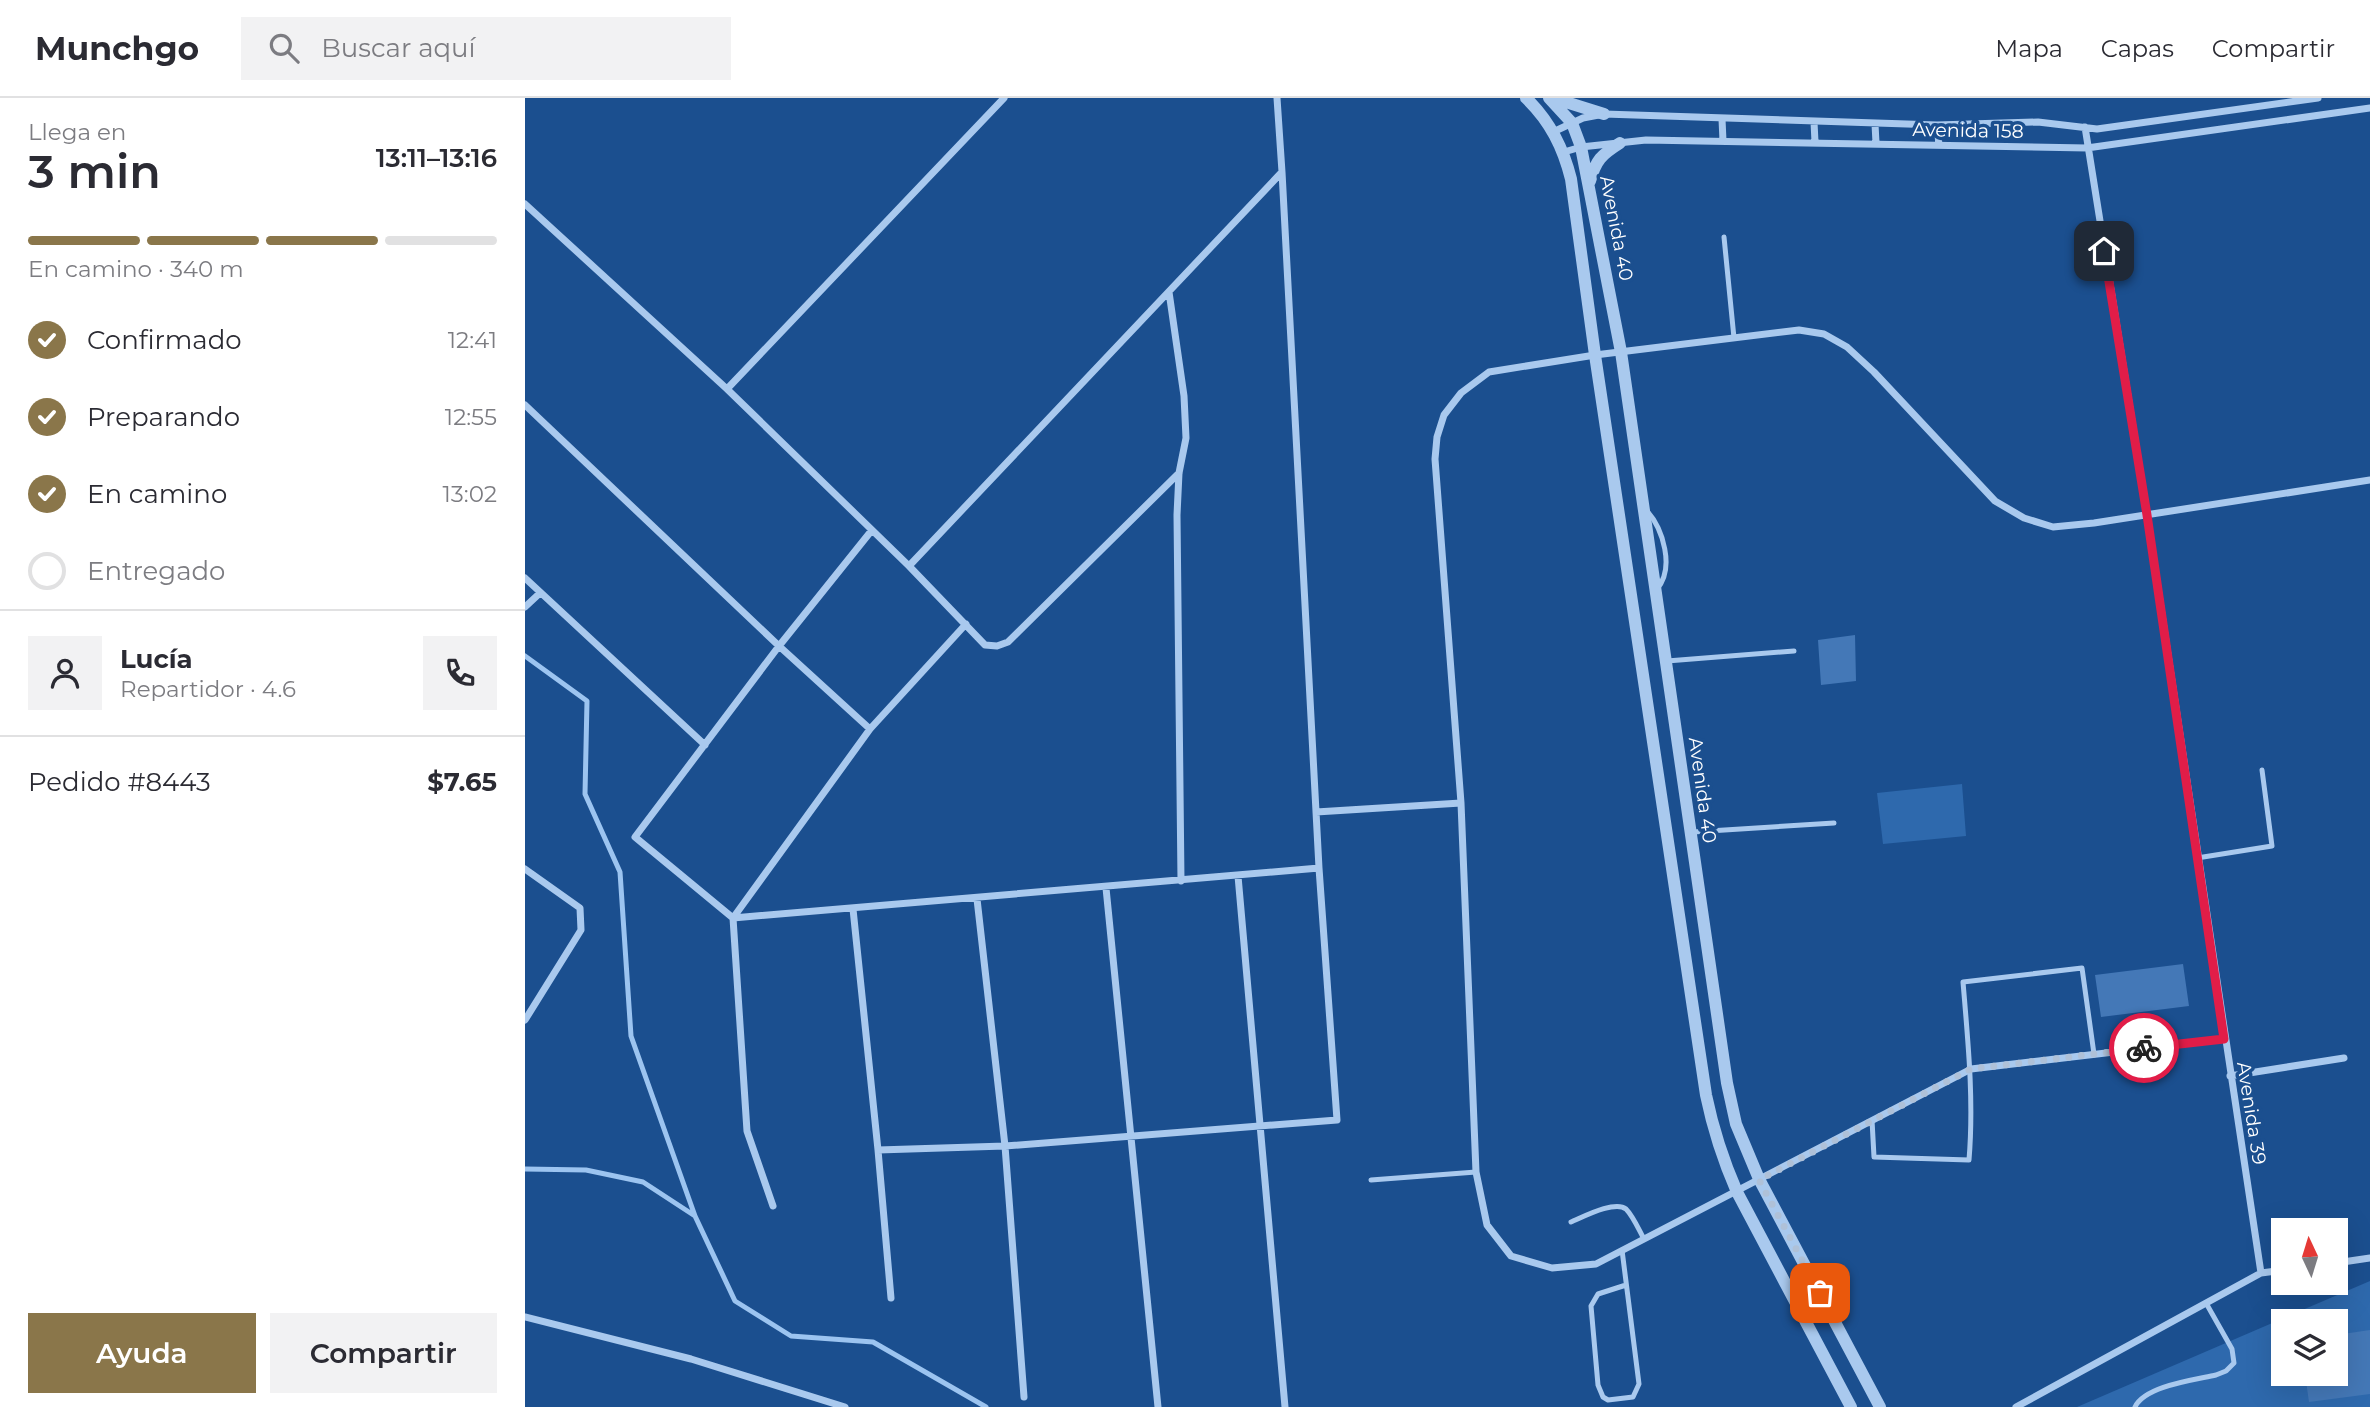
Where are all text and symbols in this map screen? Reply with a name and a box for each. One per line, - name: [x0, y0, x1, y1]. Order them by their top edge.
- search box: [241, 17, 731, 80]
- text: Munchgo: [35, 28, 199, 68]
- icon: search: [265, 29, 303, 67]
- text: Buscar aquí: [321, 32, 476, 64]
- text: Mapa: [1995, 34, 2063, 63]
- text: Capas: [2101, 34, 2174, 63]
- text: Compartir: [2212, 34, 2335, 63]
- text: Llega en: [28, 118, 126, 146]
- street label: Avenida 158: [1912, 118, 2024, 143]
- text: 13:11–13:16: [376, 142, 497, 174]
- text: 3 min: [28, 143, 161, 200]
- street label: Avenida 40: [1595, 173, 1638, 283]
- pin: [2074, 221, 2134, 281]
- icon: home: [2085, 232, 2123, 270]
- text: En camino · 340 m: [28, 255, 244, 283]
- icon: check: [28, 321, 66, 359]
- text: Confirmado: [87, 324, 242, 356]
- text: 12:41: [448, 326, 497, 354]
- icon: check: [28, 398, 66, 436]
- text: Preparando: [87, 401, 240, 433]
- text: 12:55: [445, 403, 497, 431]
- icon: check: [28, 475, 66, 513]
- text: En camino: [87, 478, 227, 510]
- text: 13:02: [443, 480, 497, 508]
- text: Entregado: [87, 555, 225, 587]
- button: person: [28, 636, 102, 710]
- button: phone: [423, 636, 497, 710]
- text: Lucía: [120, 643, 193, 675]
- text: Repartidor · 4.6: [120, 675, 296, 703]
- street label: Avenida 40: [1684, 736, 1721, 845]
- text: Pedido #8443: [28, 766, 211, 798]
- text: $7.65: [427, 766, 497, 798]
- courier: [2109, 1013, 2179, 1083]
- icon: bike: [2125, 1029, 2163, 1067]
- street label: Avenida 39: [2232, 1060, 2271, 1166]
- north arrow: [2271, 1218, 2349, 1295]
- map controls: [2271, 1218, 2348, 1386]
- pin: [1790, 1263, 1850, 1323]
- icon: bag: [1801, 1274, 1839, 1312]
- button: layers: [2271, 1309, 2348, 1386]
- button: Ayuda: [28, 1313, 256, 1393]
- button: Compartir: [270, 1313, 497, 1393]

